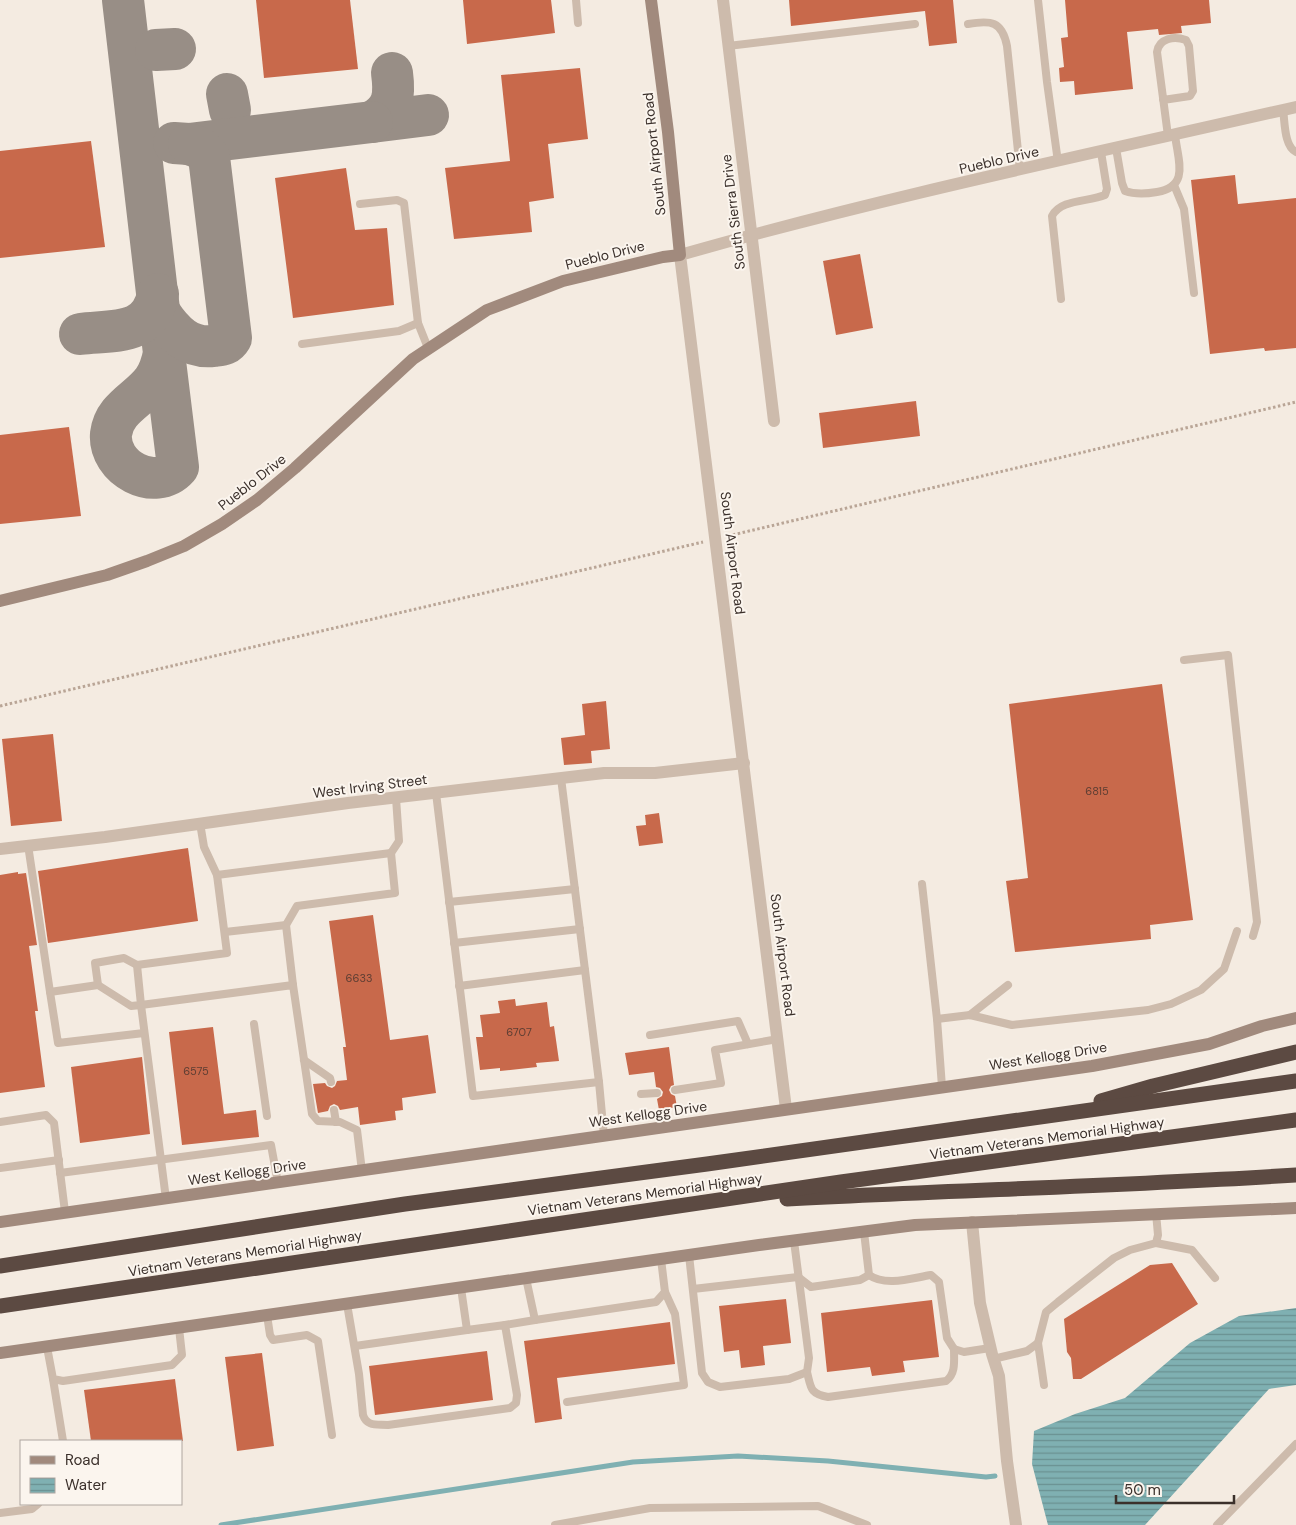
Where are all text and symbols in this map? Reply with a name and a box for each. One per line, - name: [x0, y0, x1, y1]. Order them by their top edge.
- street label: South Airport Road: [639, 92, 669, 216]
- street label: Pueblo Drive: [957, 142, 1041, 178]
- street label: South Sierra Drive: [717, 153, 749, 271]
- street label: Pueblo Drive: [563, 236, 647, 274]
- street label: Pueblo Drive: [214, 450, 290, 514]
- street label: South Airport Road: [717, 491, 749, 615]
- street label: West Irving Street: [312, 770, 428, 802]
- house number: 6815: [1085, 784, 1109, 798]
- street label: South Airport Road: [767, 893, 799, 1017]
- house number: 6633: [346, 971, 372, 985]
- house number: 6707: [506, 1025, 532, 1039]
- street label: West Kellogg Drive: [988, 1038, 1108, 1074]
- house number: 6575: [183, 1064, 209, 1078]
- street label: West Kellogg Drive: [588, 1097, 708, 1131]
- street label: Vietnam Veterans Memorial Highway: [929, 1113, 1166, 1163]
- street label: West Kellogg Drive: [187, 1155, 307, 1189]
- street label: Vietnam Veterans Memorial Highway: [527, 1169, 764, 1219]
- street label: Vietnam Veterans Memorial Highway: [127, 1226, 363, 1280]
- legend: [20, 1440, 182, 1505]
- text: Road: [65, 1450, 100, 1470]
- scale bar: [1116, 1472, 1234, 1504]
- text: Water: [65, 1475, 107, 1495]
- text: 50 m: [1124, 1480, 1161, 1500]

